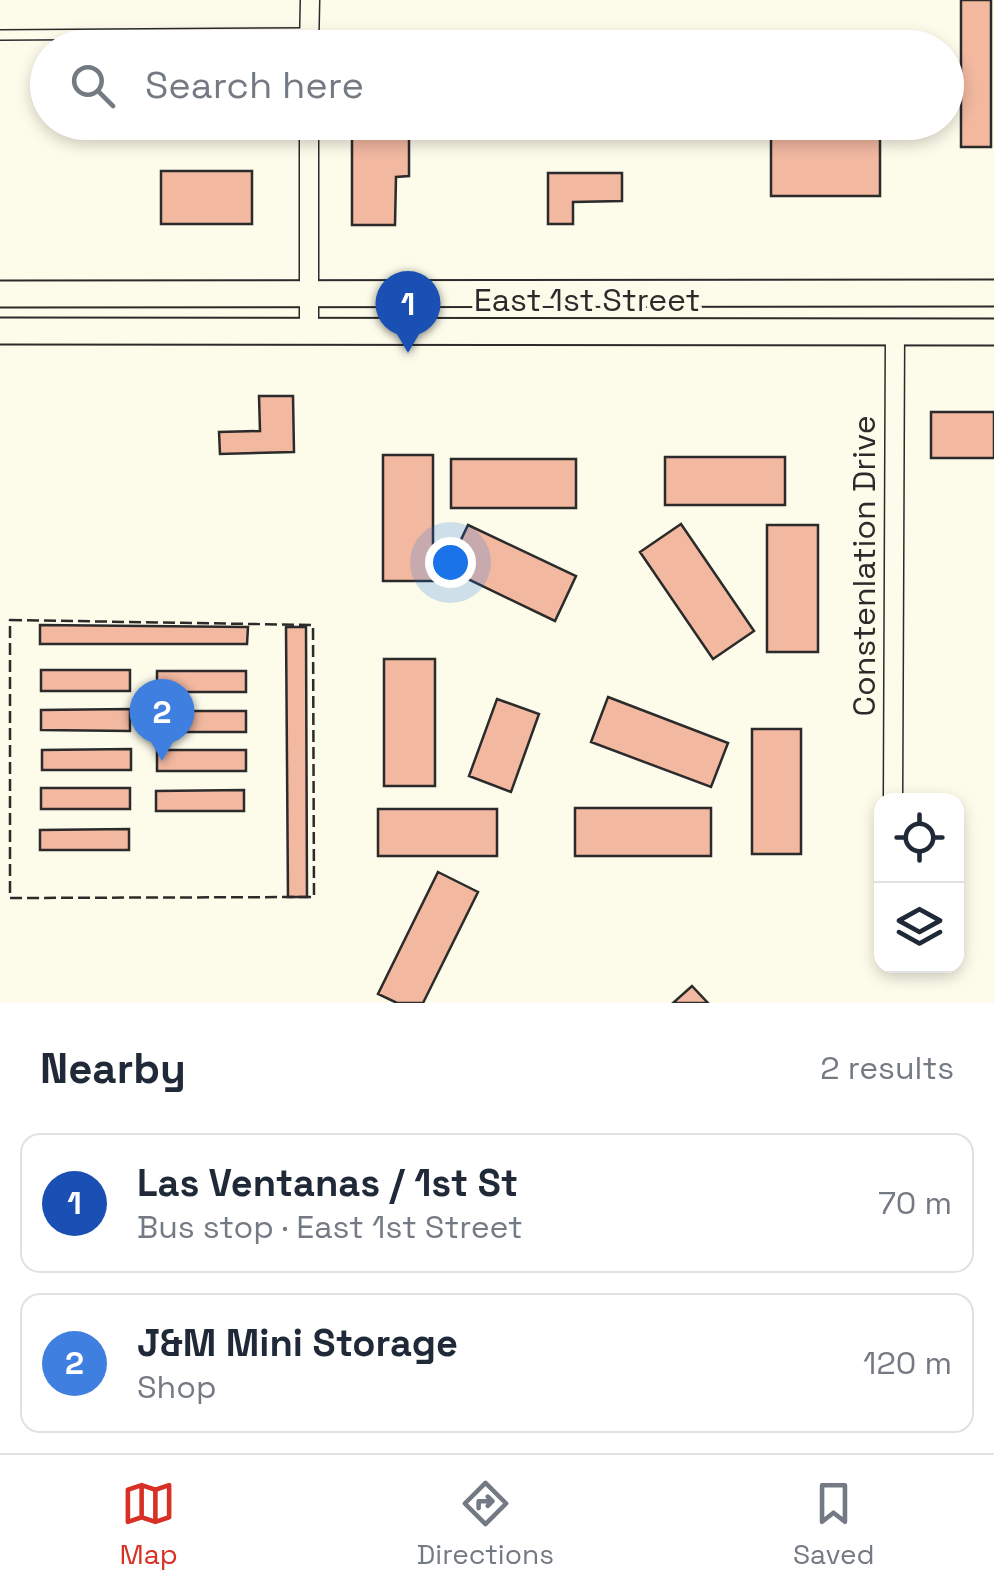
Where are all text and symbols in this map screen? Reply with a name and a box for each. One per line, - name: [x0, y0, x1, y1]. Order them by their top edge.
- search box: [30, 30, 964, 140]
- icon: search: [65, 58, 120, 113]
- text: Search here: [145, 61, 364, 109]
- pin: 1: [376, 270, 440, 353]
- street label: East 1st Street: [474, 280, 700, 320]
- street label: Constenlation Drive: [844, 415, 884, 717]
- your location: [425, 537, 476, 588]
- pin: 2: [130, 678, 194, 761]
- map controls: [874, 793, 964, 973]
- button: locate: [874, 793, 964, 883]
- button: layers: [874, 883, 964, 973]
- text: Nearby: [40, 1042, 186, 1095]
- text: 2 results: [820, 1048, 954, 1088]
- text: Las Ventanas / 1st St: [137, 1159, 518, 1207]
- text: 1: [67, 1183, 82, 1223]
- text: 70 m: [878, 1183, 952, 1223]
- text: Bus stop · East 1st Street: [137, 1207, 523, 1247]
- text: J&M Mini Storage: [137, 1319, 458, 1367]
- text: 2: [65, 1343, 84, 1383]
- text: 120 m: [863, 1343, 952, 1383]
- text: Shop: [137, 1367, 217, 1407]
- tab: Map: [119, 1476, 178, 1572]
- tab: Directions: [417, 1476, 554, 1572]
- tab: Saved: [793, 1476, 875, 1572]

